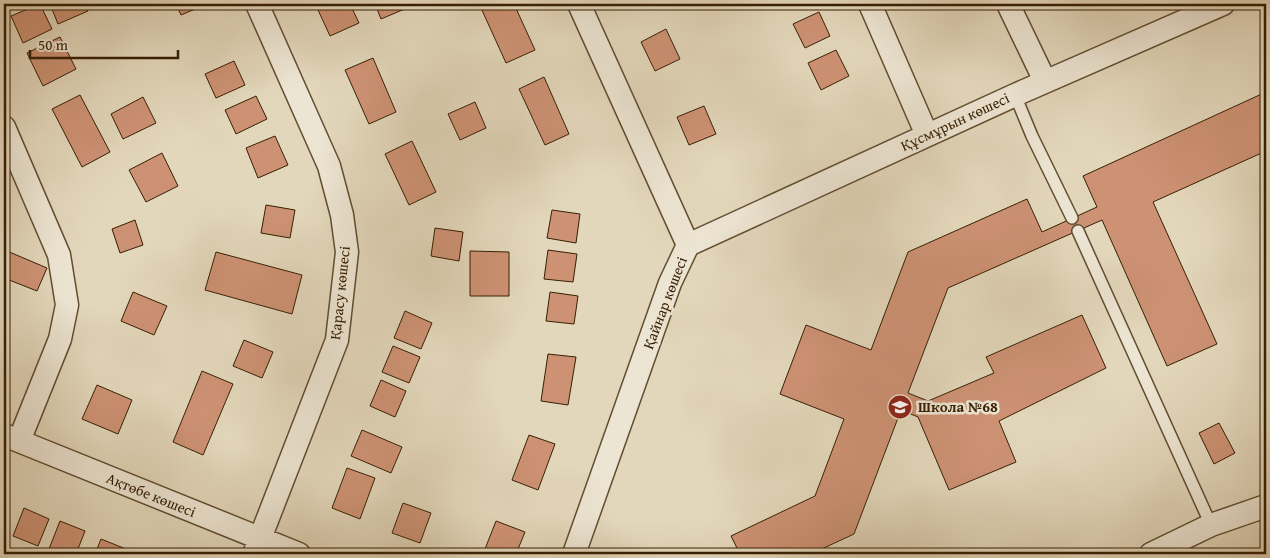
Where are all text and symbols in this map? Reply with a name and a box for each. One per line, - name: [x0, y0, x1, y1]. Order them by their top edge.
- scale bar: [30, 28, 178, 60]
- text: 50 m: [38, 34, 69, 55]
- street label: Құсмұрын көшесі: [897, 87, 1013, 156]
- street label: Қарасу көшесі: [324, 245, 355, 341]
- street label: Қайнар көшесі: [637, 254, 692, 352]
- school or university icon: Школа №68: [887, 394, 913, 420]
- place label: Школа №68: [918, 396, 998, 417]
- street label: Ақтөбе көшесі: [103, 467, 199, 522]

